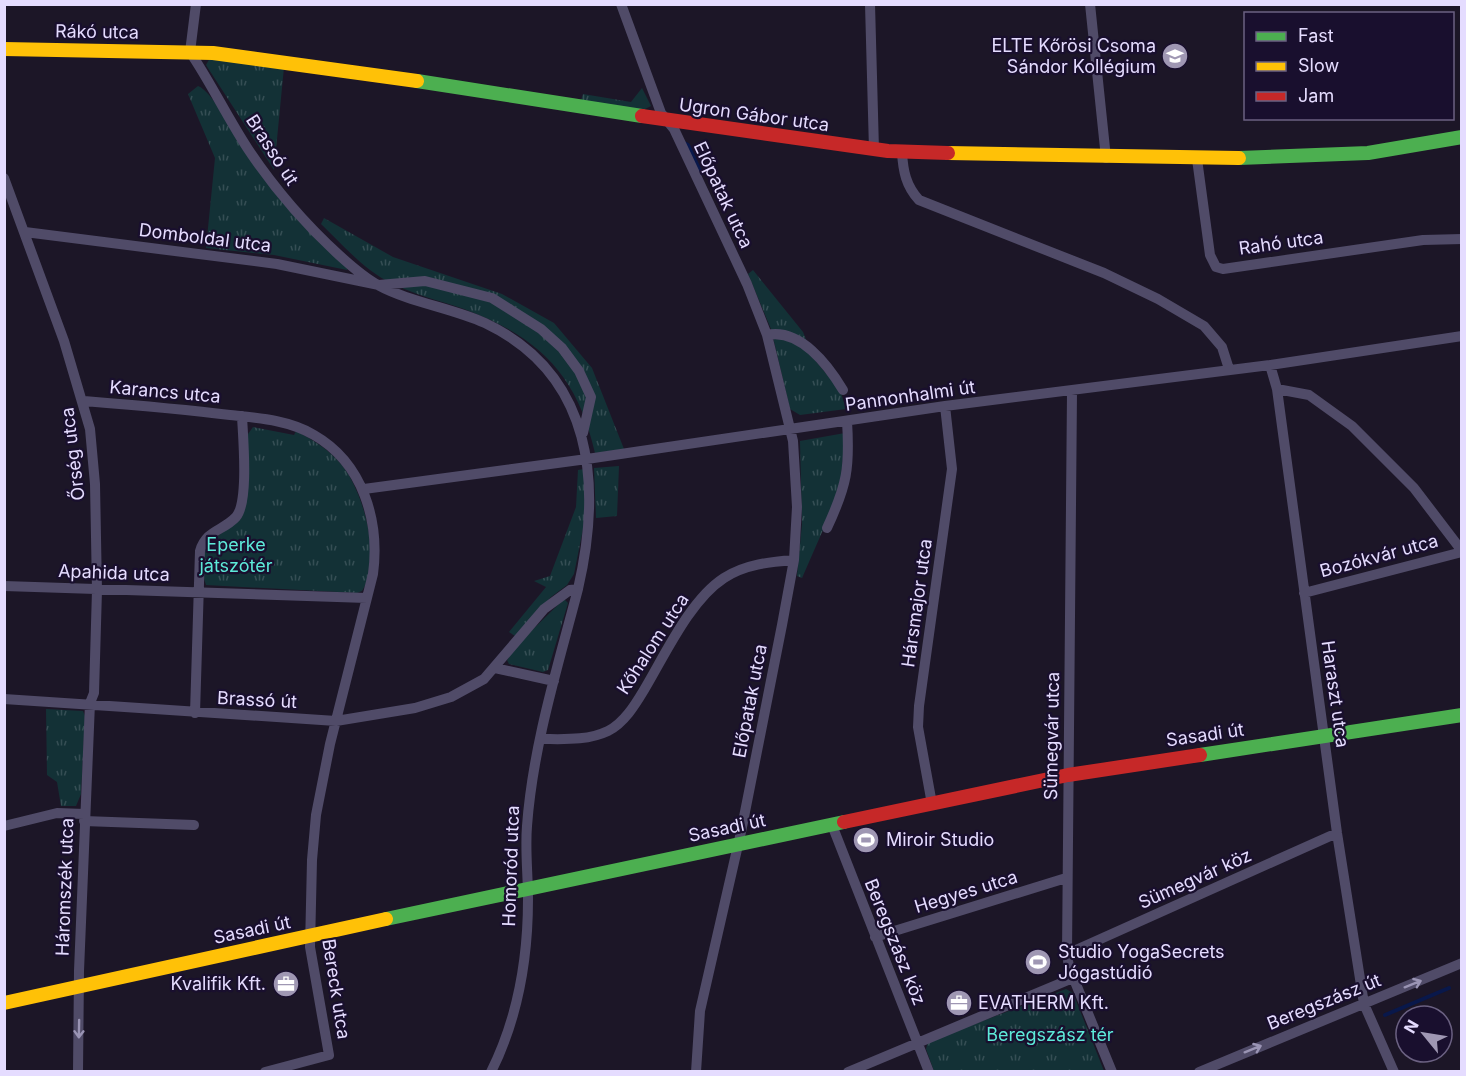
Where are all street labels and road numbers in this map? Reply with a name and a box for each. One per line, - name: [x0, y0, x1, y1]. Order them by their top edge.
- street label: Rákó utca: [55, 20, 139, 43]
- street label: Ugron Gábor utca: [678, 94, 831, 135]
- street label: Brassó út: [242, 110, 303, 189]
- street label: Előpatak utca: [690, 138, 757, 251]
- street label: Domboldal utca: [138, 219, 272, 256]
- street label: Rahó utca: [1237, 226, 1324, 259]
- street label: Karancs utca: [109, 376, 221, 407]
- street label: Pannonhalmi út: [844, 376, 976, 415]
- street label: Őrség utca: [55, 406, 89, 502]
- street label: Bozókvár utca: [1317, 530, 1440, 581]
- street label: Hársmajor utca: [897, 537, 936, 669]
- street label: Apahida utca: [58, 560, 170, 585]
- street label: Kőhalom utca: [612, 589, 693, 698]
- street label: Haraszt utca: [1318, 639, 1353, 749]
- street label: Előpatak utca: [728, 642, 771, 759]
- street label: Sümegvár utca: [1040, 672, 1063, 800]
- street label: Brassó út: [217, 687, 298, 712]
- street label: Sasadi út: [1165, 719, 1245, 750]
- street label: Homoród utca: [498, 805, 523, 927]
- street label: Sasadi út: [686, 809, 767, 846]
- street label: Háromszék utca: [52, 818, 77, 956]
- street label: Sümegvár köz: [1135, 844, 1255, 913]
- street label: Hegyes utca: [912, 866, 1020, 917]
- street label: Beregszász köz: [861, 876, 930, 1008]
- street label: Sasadi út: [211, 911, 292, 948]
- street label: Bereck utca: [318, 937, 355, 1041]
- street label: Beregszász út: [1264, 969, 1384, 1034]

